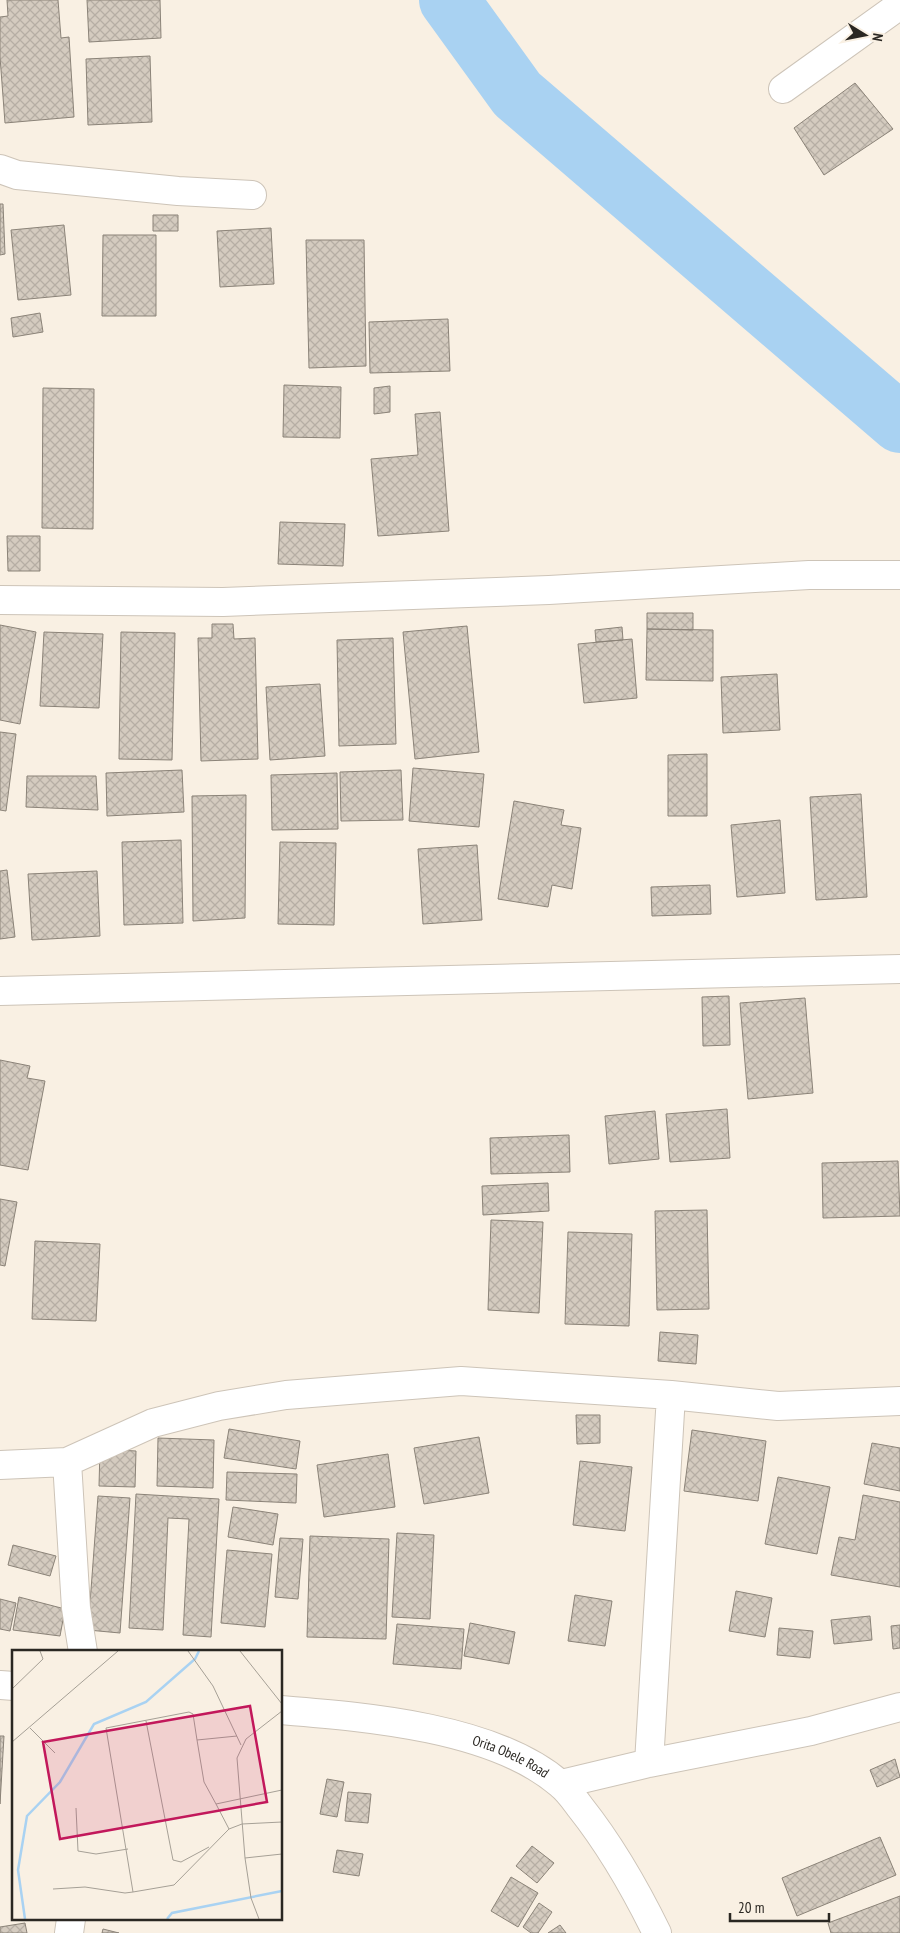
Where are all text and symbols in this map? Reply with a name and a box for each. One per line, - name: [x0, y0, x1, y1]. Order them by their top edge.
- north arrow: [840, 10, 890, 60]
- text: N: [868, 32, 887, 43]
- inset map: [12, 1650, 282, 1920]
- street label: Orita Obele Road: [470, 1731, 553, 1782]
- scale bar: [730, 1890, 829, 1922]
- text: 20 m: [738, 1898, 764, 1917]

